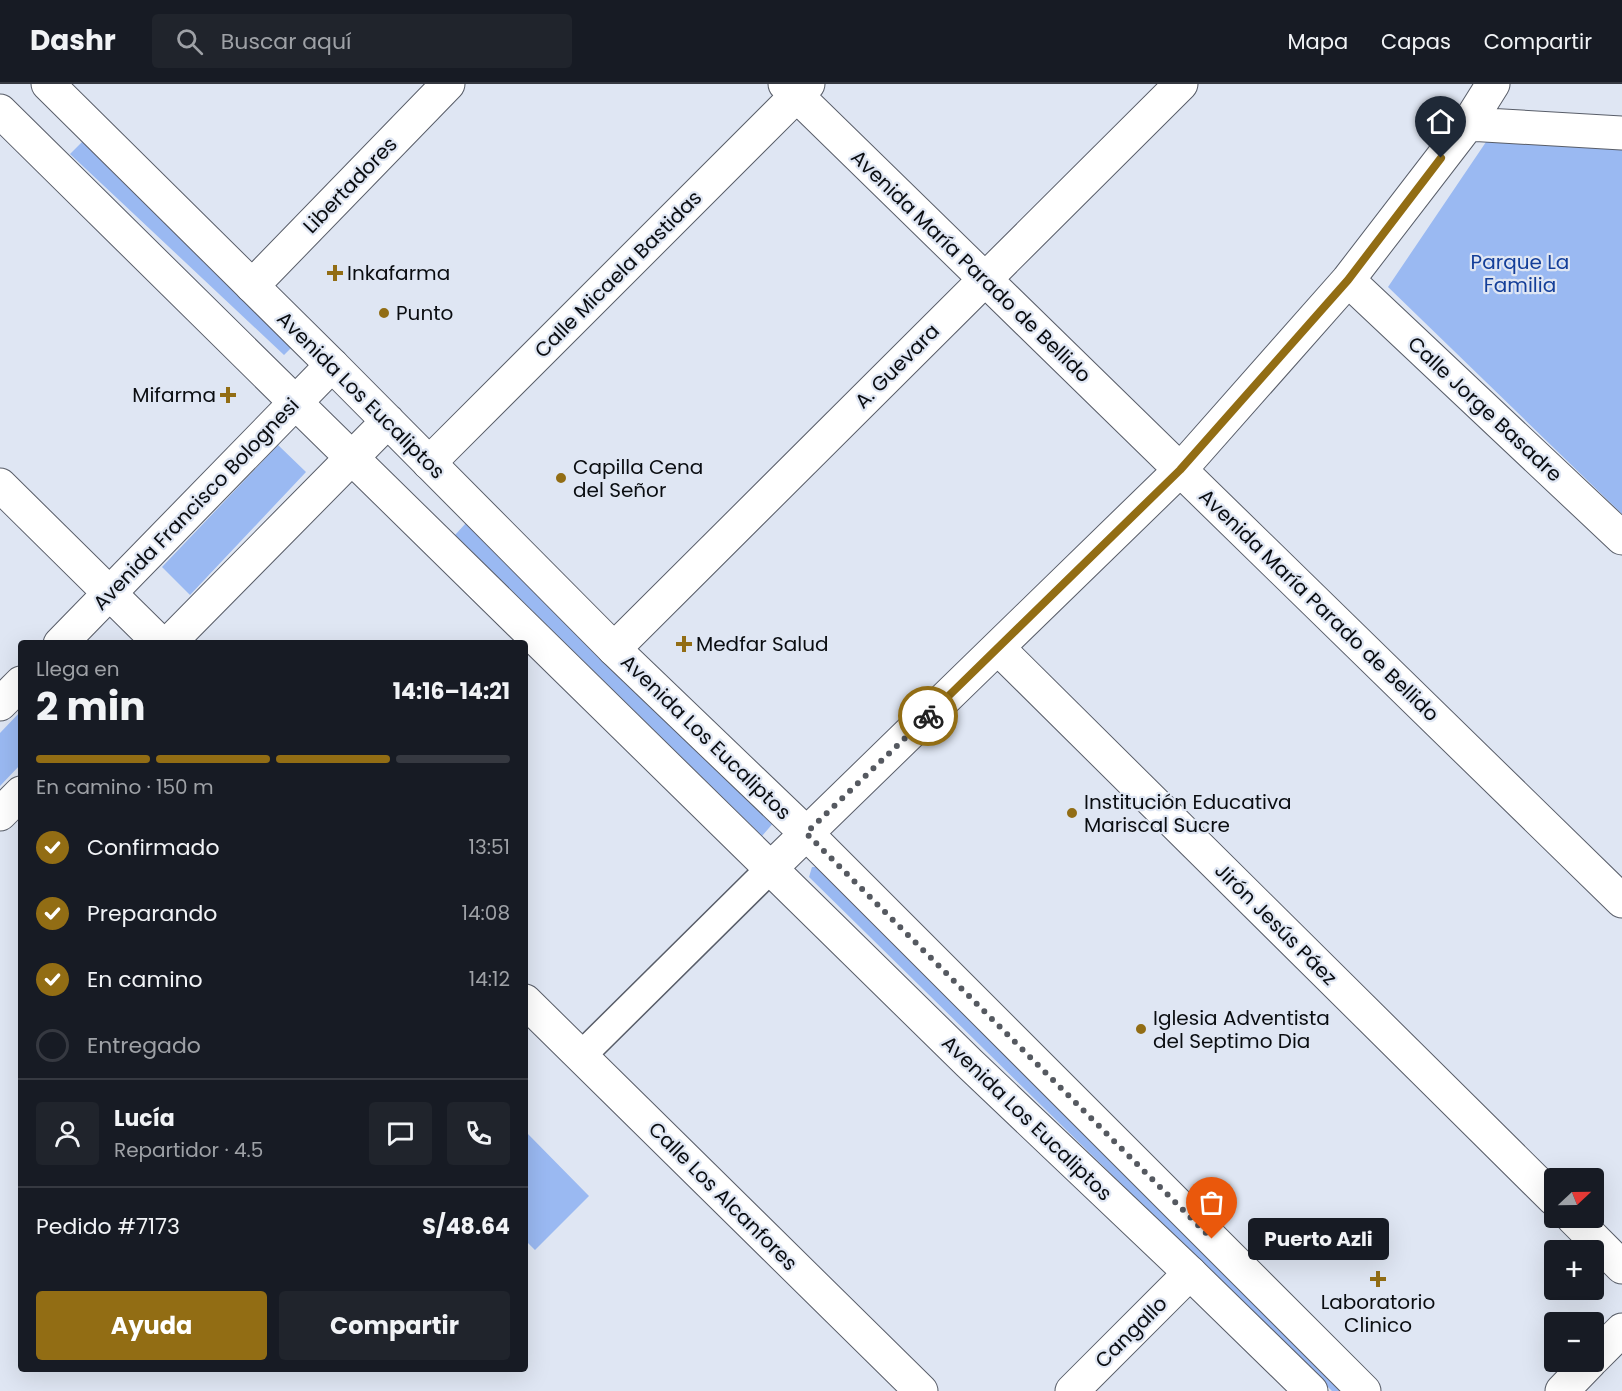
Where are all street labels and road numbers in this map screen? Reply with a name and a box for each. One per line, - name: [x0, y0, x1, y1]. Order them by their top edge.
- street label: Libertadores: [297, 131, 403, 239]
- street label: Avenida María Parado de Bellido: [845, 143, 1097, 389]
- street label: Calle Micaela Bastidas: [528, 184, 708, 364]
- street label: Avenida Los Eucaliptos: [271, 305, 451, 485]
- street label: A. Guevara: [848, 317, 946, 415]
- street label: Calle Jorge Basadre: [1402, 330, 1568, 488]
- street label: Avenida Francisco Bolognesi: [87, 392, 305, 616]
- street label: Avenida María Parado de Bellido: [1193, 482, 1445, 728]
- street label: Avenida Los Eucaliptos: [615, 648, 797, 826]
- street label: Jirón Jesús Páez: [1209, 857, 1343, 991]
- street label: Avenida Los Eucaliptos: [936, 1029, 1118, 1207]
- street label: Calle Los Alcanfores: [642, 1115, 804, 1277]
- street label: Cangallo: [1089, 1290, 1173, 1374]

